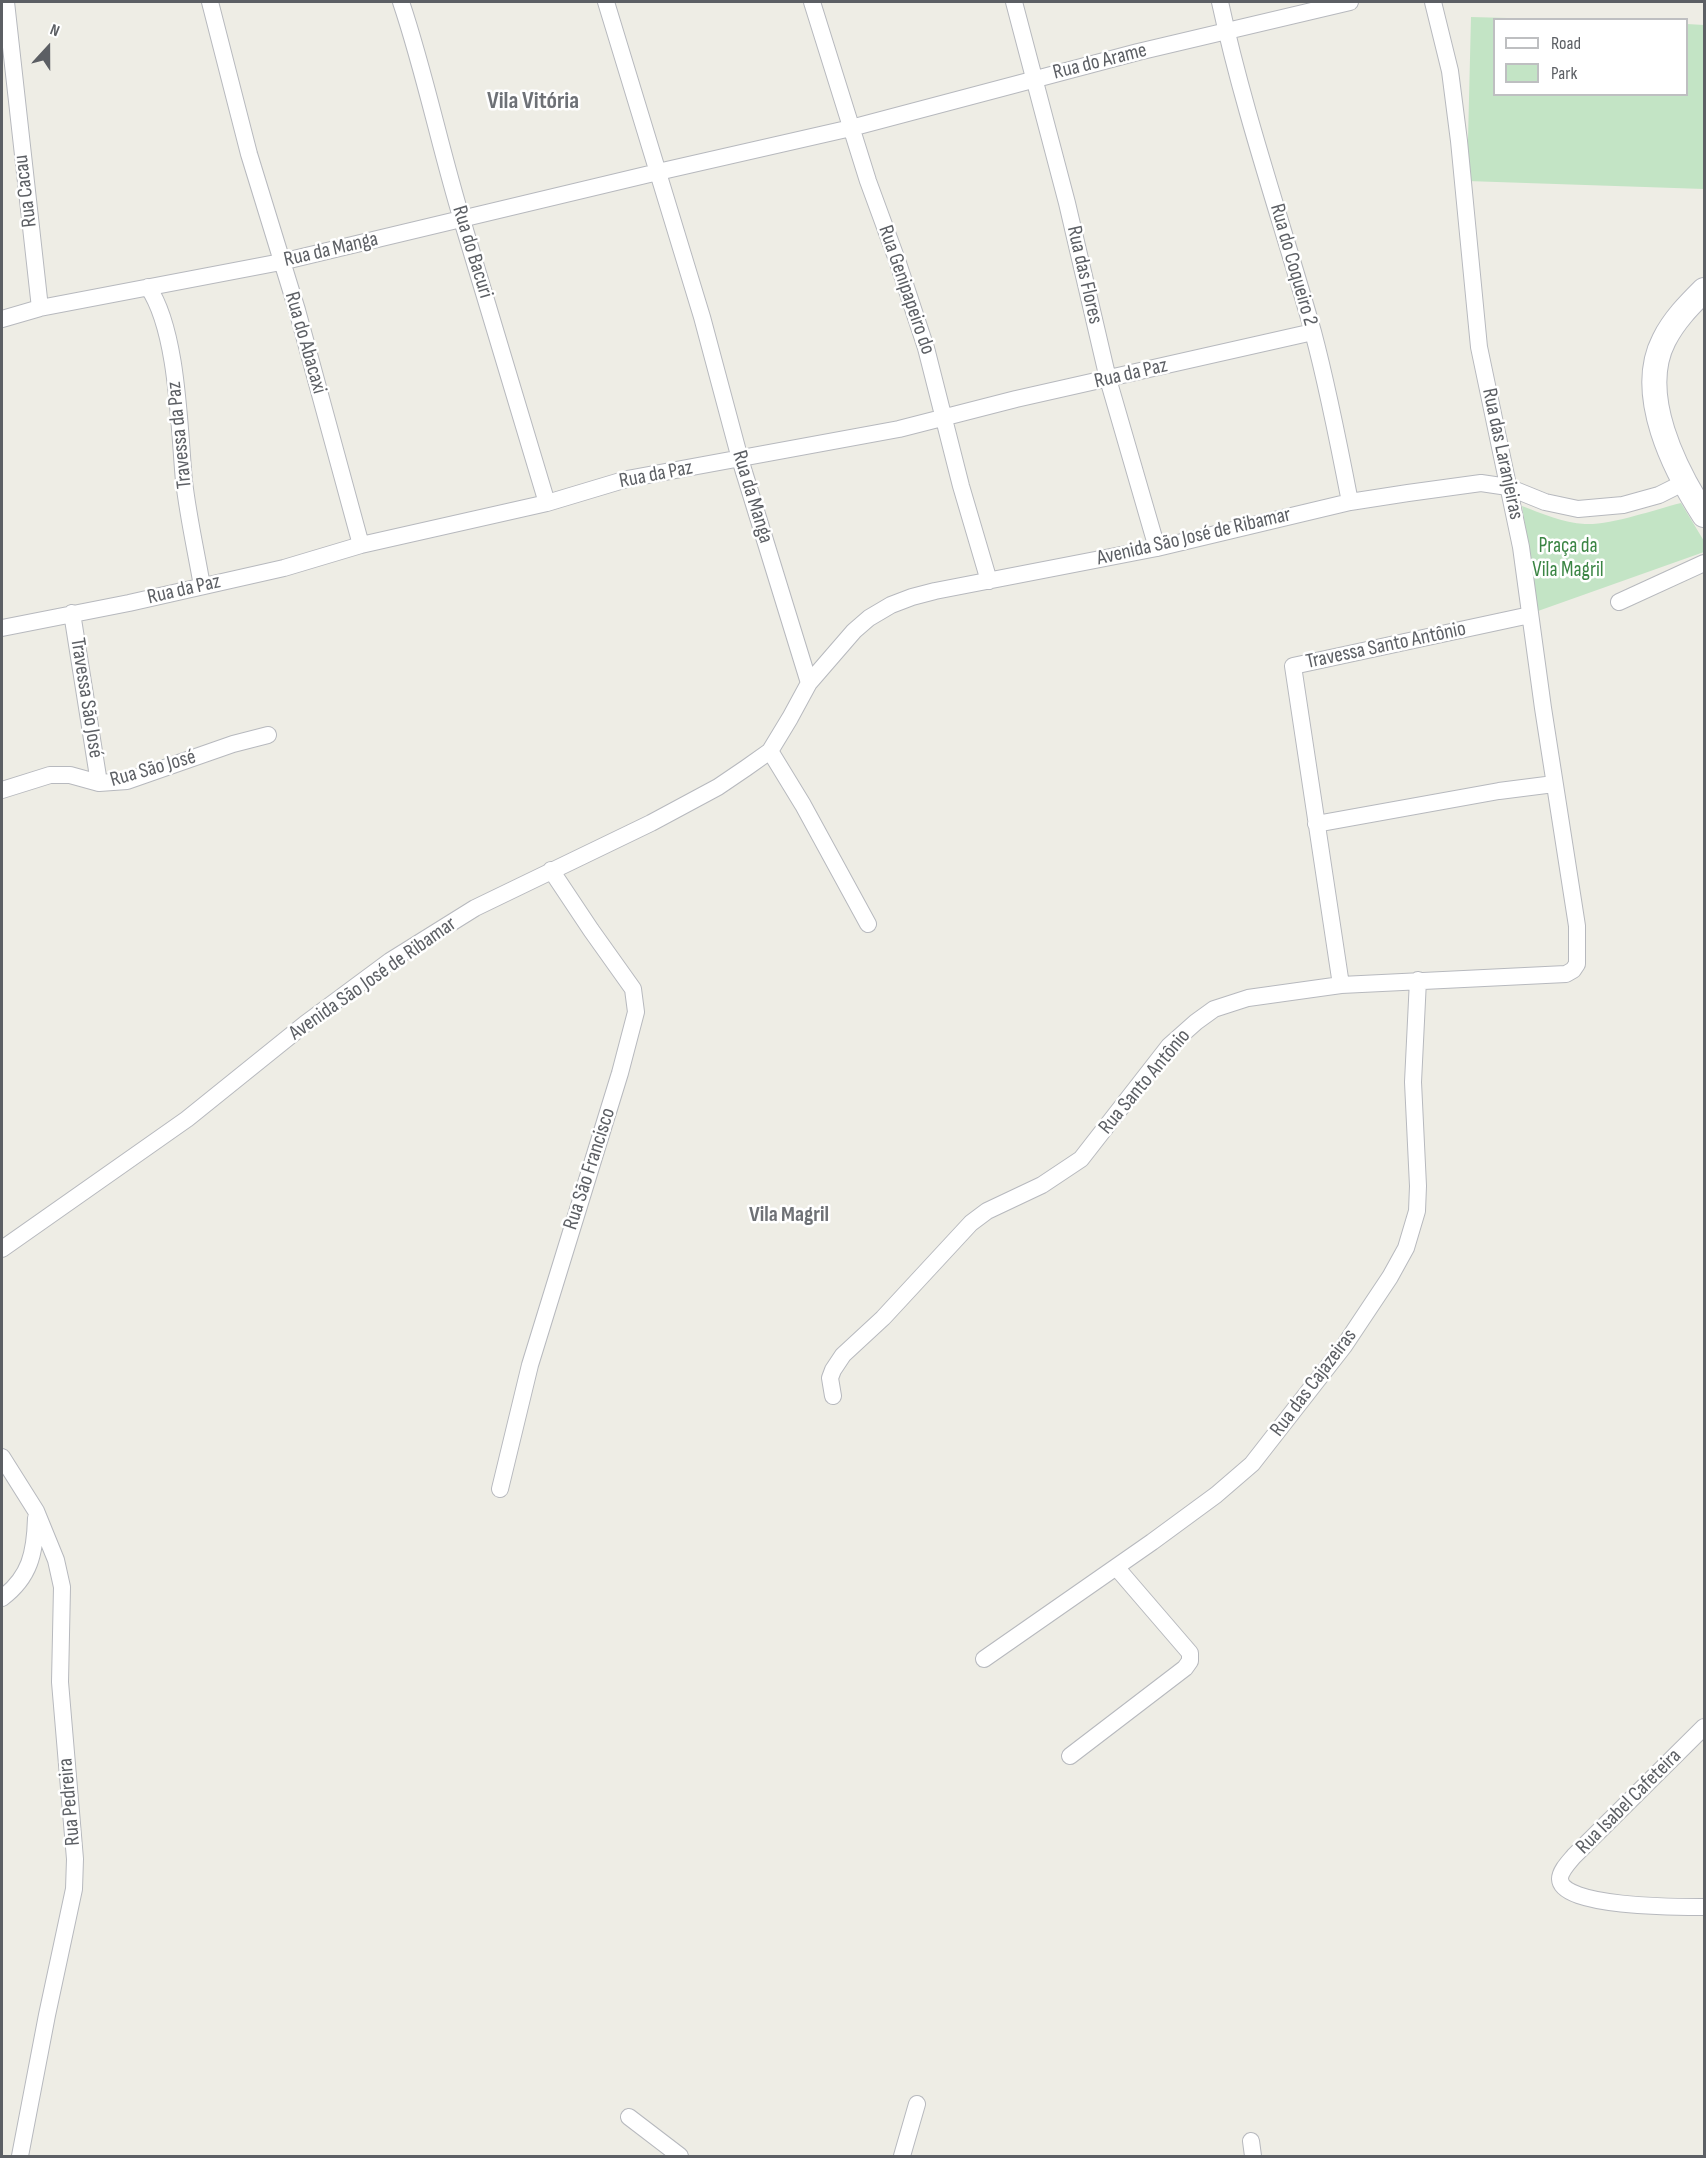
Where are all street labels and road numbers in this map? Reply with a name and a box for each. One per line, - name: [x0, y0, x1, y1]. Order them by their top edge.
- street label: Rua do Arame: [1050, 38, 1150, 86]
- street label: Rua Cacau: [9, 153, 43, 229]
- street label: Rua do Coqueiro 2: [1264, 201, 1322, 329]
- street label: Rua do Bacuri: [446, 203, 498, 301]
- street label: Rua Genipapeiro do: [872, 222, 940, 358]
- street label: Rua das Flores: [1060, 223, 1108, 327]
- street label: Rua da Manga: [281, 227, 381, 273]
- street label: Rua do Abacaxi: [278, 289, 332, 397]
- street label: Rua da Paz: [1092, 353, 1170, 395]
- street label: Travessa da Paz: [162, 380, 198, 490]
- street label: Rua das Laranjeiras: [1476, 386, 1528, 522]
- street label: Rua da Manga: [726, 447, 778, 547]
- street label: Rua da Paz: [617, 456, 695, 494]
- street label: Avenida São José de Ribamar: [1095, 502, 1293, 572]
- street label: Rua da Paz: [145, 569, 223, 611]
- street label: Travessa Santo Antônio: [1304, 617, 1468, 675]
- street label: Travessa São José: [64, 636, 108, 760]
- street label: Rua São José: [107, 745, 199, 793]
- street label: Avenida São José de Ribamar: [285, 912, 461, 1046]
- street label: Rua Santo Antônio: [1094, 1024, 1196, 1140]
- street label: Rua São Francisco: [558, 1105, 622, 1233]
- street label: Rua das Cajazeiras: [1265, 1324, 1363, 1442]
- street label: Rua Isabel Cafeteira: [1571, 1744, 1687, 1860]
- street label: Rua Pedreira: [54, 1757, 86, 1847]

